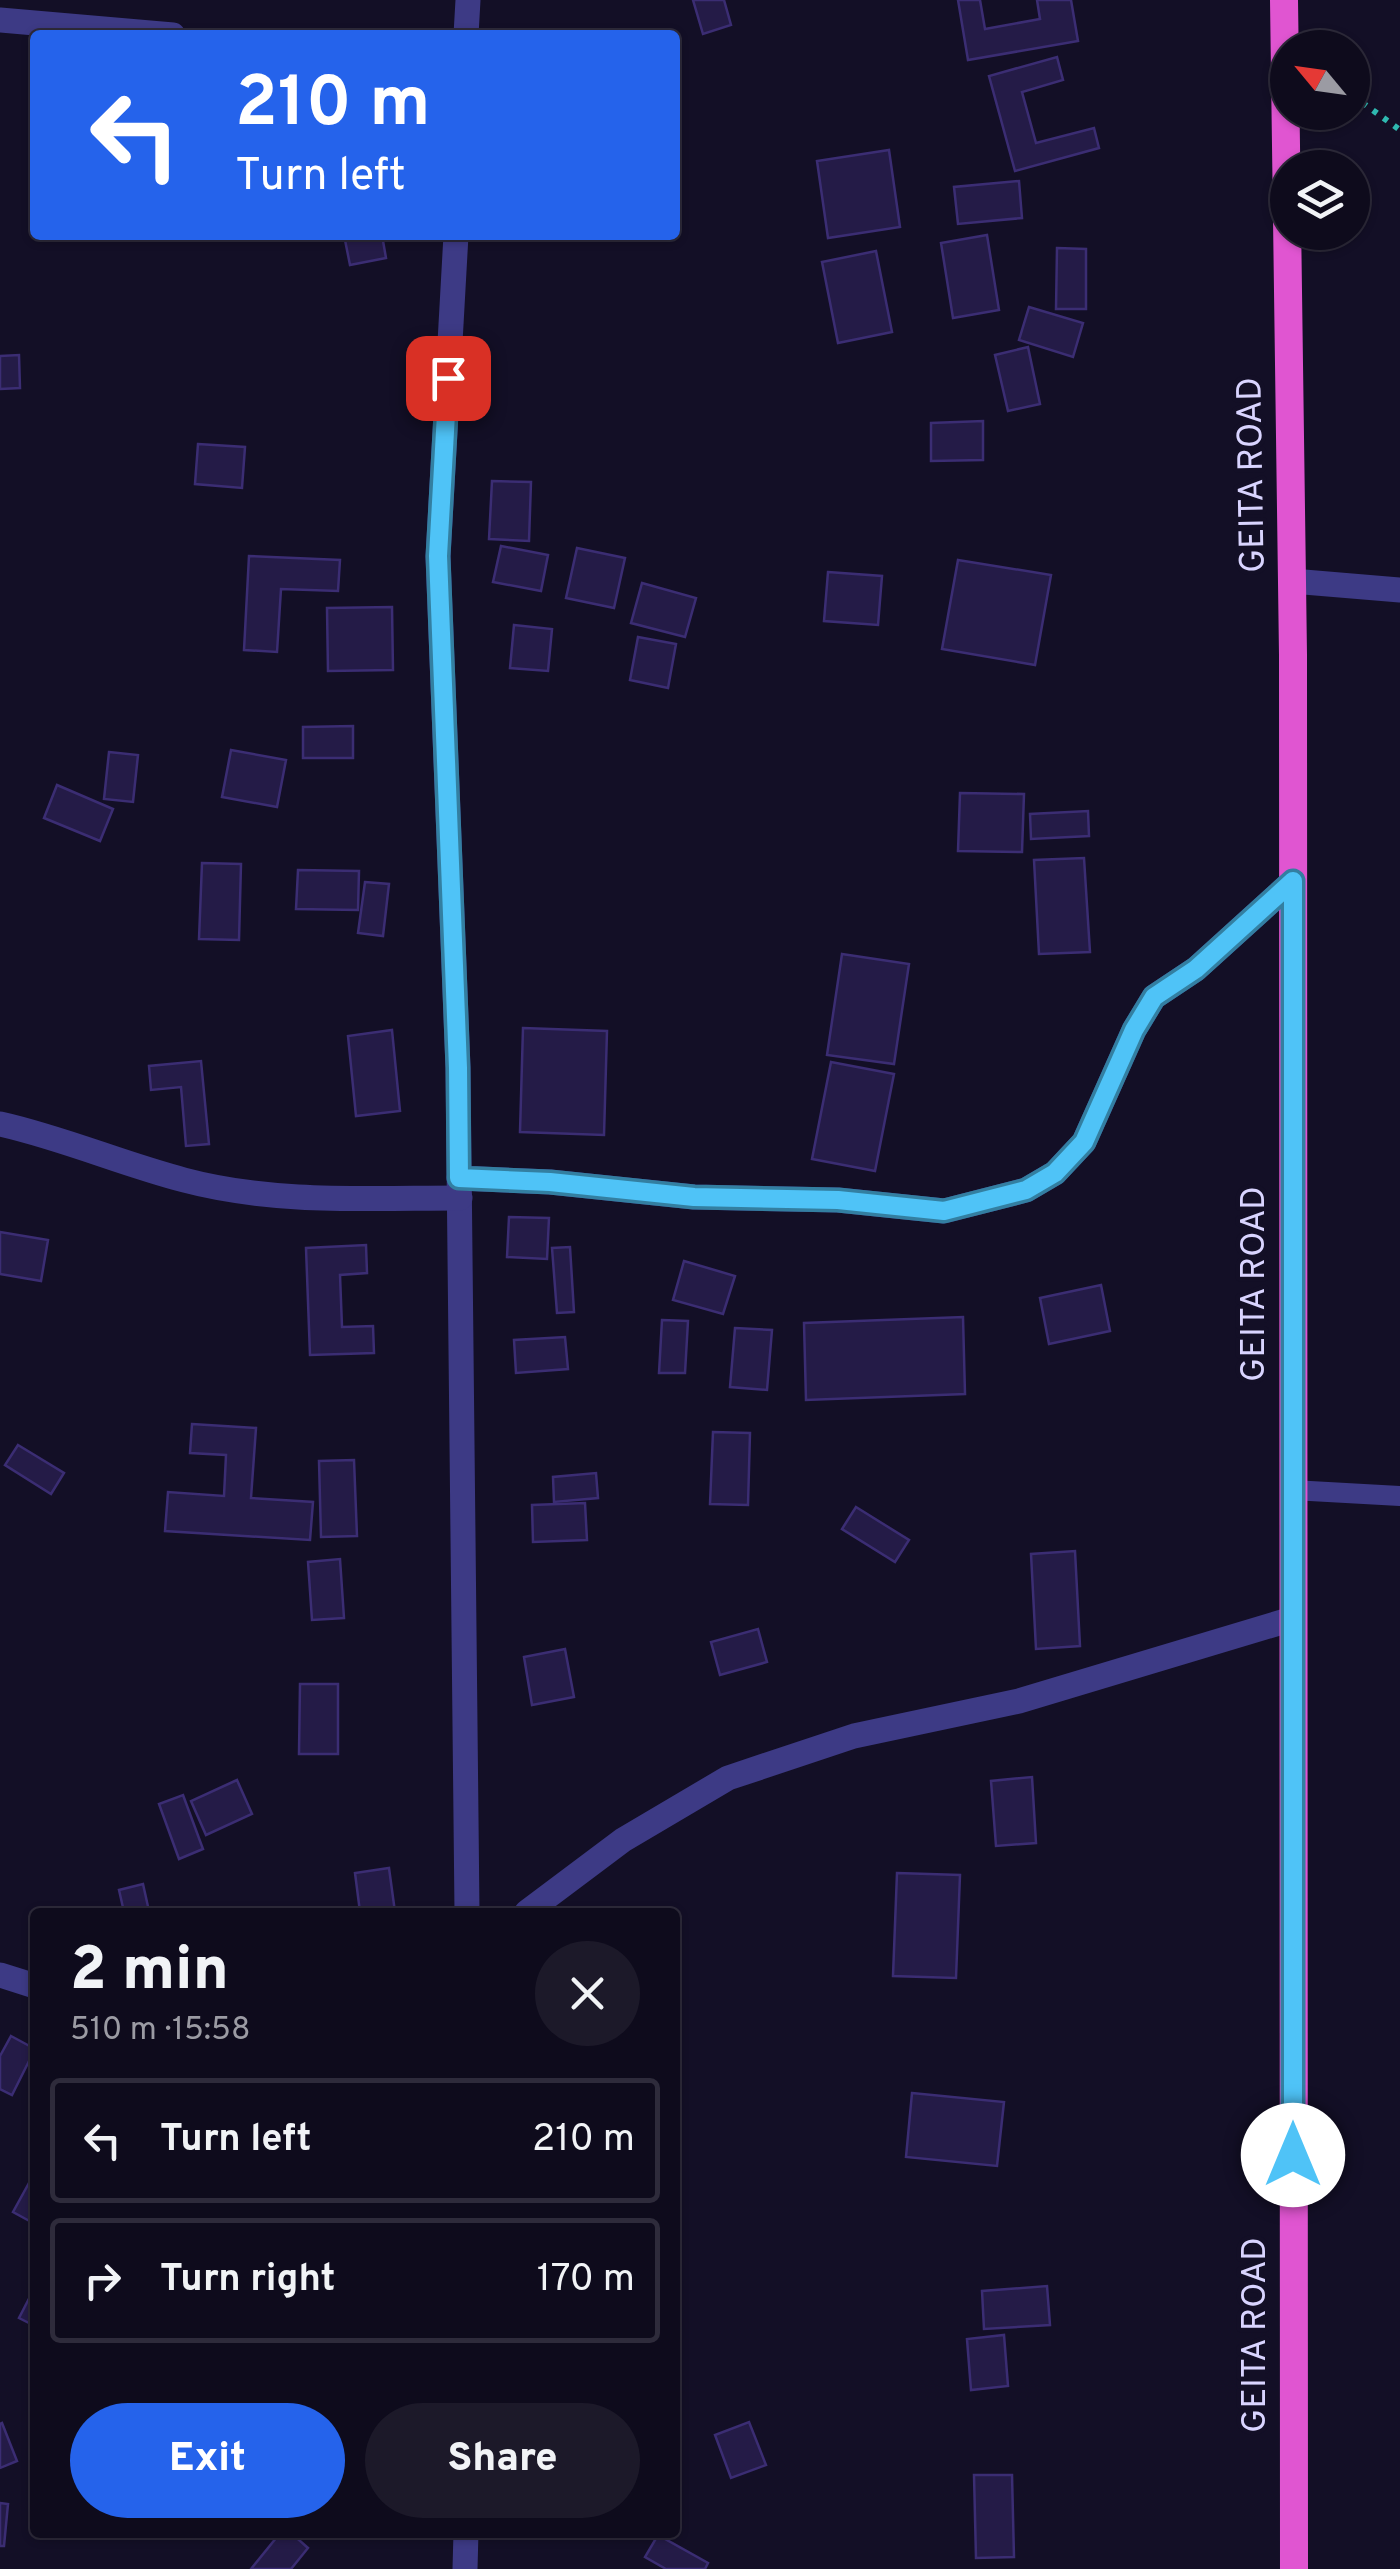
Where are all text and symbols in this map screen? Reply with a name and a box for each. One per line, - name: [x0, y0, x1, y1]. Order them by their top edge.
- north arrow: [1270, 30, 1370, 130]
- map controls: [1270, 30, 1370, 250]
- text: 210 m: [235, 62, 431, 151]
- icon: left: [70, 70, 200, 200]
- text: Turn left: [235, 149, 406, 206]
- button: layers: [1270, 150, 1370, 250]
- pin: [406, 336, 491, 421]
- icon: arrive: [421, 351, 476, 406]
- street label: GEITA ROAD: [1229, 377, 1277, 573]
- street label: GEITA ROAD: [1233, 1186, 1277, 1382]
- text: 2 min: [70, 1935, 229, 2011]
- button: close: [535, 1941, 640, 2046]
- text: 510 m · 15:58: [70, 2011, 250, 2051]
- position arrow: [1241, 2103, 1345, 2207]
- icon: left: [75, 2113, 130, 2168]
- text: Turn left: [160, 2116, 312, 2165]
- text: 210 m: [532, 2116, 635, 2165]
- street label: GEITA ROAD: [1234, 2237, 1278, 2433]
- icon: right: [75, 2253, 130, 2308]
- text: Turn right: [160, 2256, 335, 2305]
- text: 170 m: [537, 2256, 635, 2305]
- button: Exit: [70, 2403, 345, 2518]
- button: Share: [365, 2403, 640, 2518]

